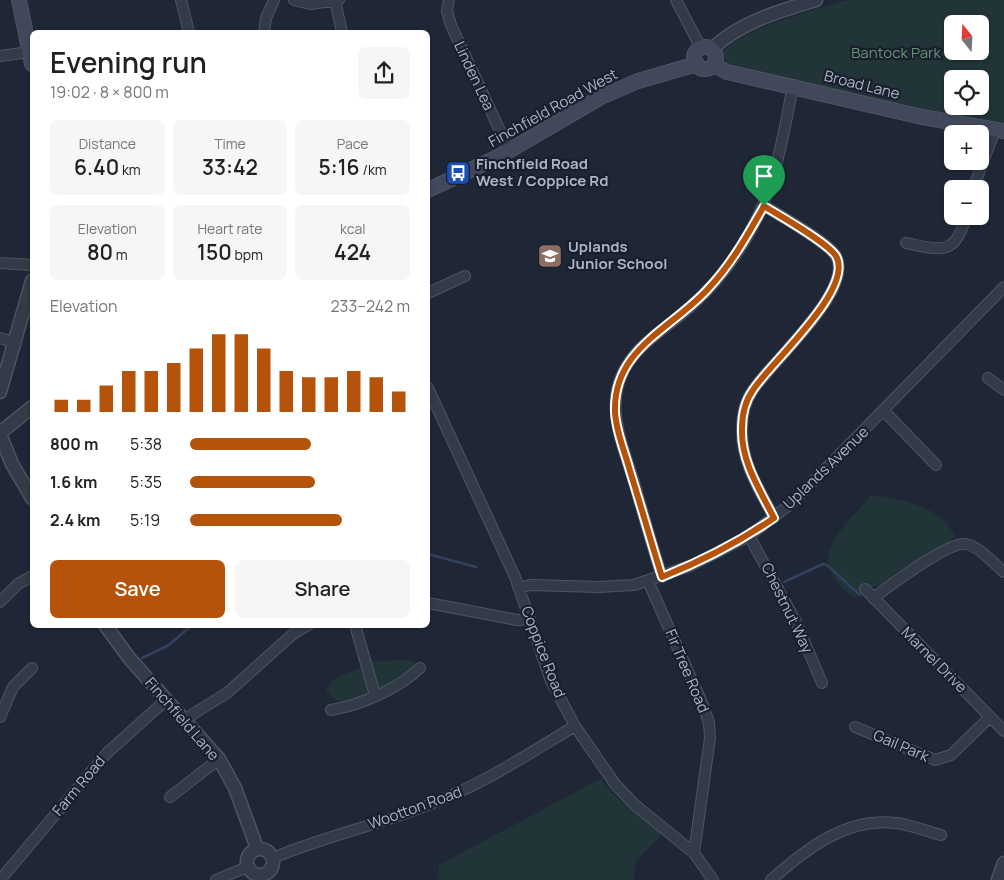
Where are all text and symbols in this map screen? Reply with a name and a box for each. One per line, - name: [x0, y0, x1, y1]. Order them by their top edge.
- north arrow: [944, 15, 989, 60]
- map controls: [944, 15, 989, 225]
- street label: Linden Lea: [449, 38, 500, 114]
- park label: Bantock Park: [851, 42, 941, 63]
- text: Evening run: [50, 43, 207, 81]
- button: share: [358, 47, 410, 99]
- street label: Finchfield Road West: [484, 63, 621, 152]
- street label: Broad Lane: [822, 65, 902, 104]
- button: locate: [944, 70, 989, 115]
- text: 19:02 · 8 × 800 m: [50, 81, 169, 103]
- button: +: [944, 125, 989, 170]
- text: Distance: [79, 134, 136, 153]
- text: Time: [214, 134, 246, 153]
- text: Pace: [337, 134, 368, 153]
- text: 6.40: [74, 153, 119, 181]
- text: 33:42: [202, 153, 258, 181]
- text: 5:16: [319, 153, 360, 181]
- place label: Finchfield Road West / Coppice Rd: [476, 153, 609, 191]
- pin: [743, 155, 785, 206]
- text: km: [119, 160, 141, 179]
- text: /km: [360, 160, 387, 179]
- bus stop icon: Finchfield Road West / Coppice Rd: [445, 160, 471, 186]
- icon: arrive: [750, 162, 778, 190]
- button: −: [944, 180, 989, 225]
- text: Elevation: [78, 219, 137, 238]
- text: Heart rate: [198, 219, 262, 238]
- text: kcal: [340, 219, 365, 238]
- place label: Uplands Junior School: [568, 236, 667, 274]
- text: 80: [87, 238, 113, 266]
- text: 150: [197, 238, 232, 266]
- text: 424: [334, 238, 371, 266]
- school or university icon: Uplands Junior School: [537, 243, 563, 269]
- text: m: [113, 245, 128, 264]
- text: bpm: [232, 245, 263, 264]
- text: Elevation: [50, 295, 118, 317]
- text: 233–242 m: [330, 295, 410, 317]
- street label: Uplands Avenue: [778, 421, 873, 514]
- text: 800 m: [50, 433, 98, 455]
- text: 5:38: [130, 433, 162, 455]
- text: 1.6 km: [50, 471, 97, 493]
- text: 5:35: [130, 471, 162, 493]
- text: 2.4 km: [50, 509, 100, 531]
- text: 5:19: [130, 509, 160, 531]
- street label: Chestnut Way: [756, 559, 818, 657]
- button: Save: [50, 560, 225, 618]
- button: Share: [235, 560, 410, 618]
- street label: Coppice Road: [516, 603, 571, 701]
- street label: Marnel Drive: [897, 622, 972, 697]
- street label: Fir Tree Road: [660, 626, 715, 716]
- street label: Finchfield Lane: [140, 673, 225, 765]
- street label: Gail Park: [870, 724, 933, 767]
- street label: Farm Road: [47, 751, 110, 820]
- street label: Wootton Road: [365, 781, 465, 834]

